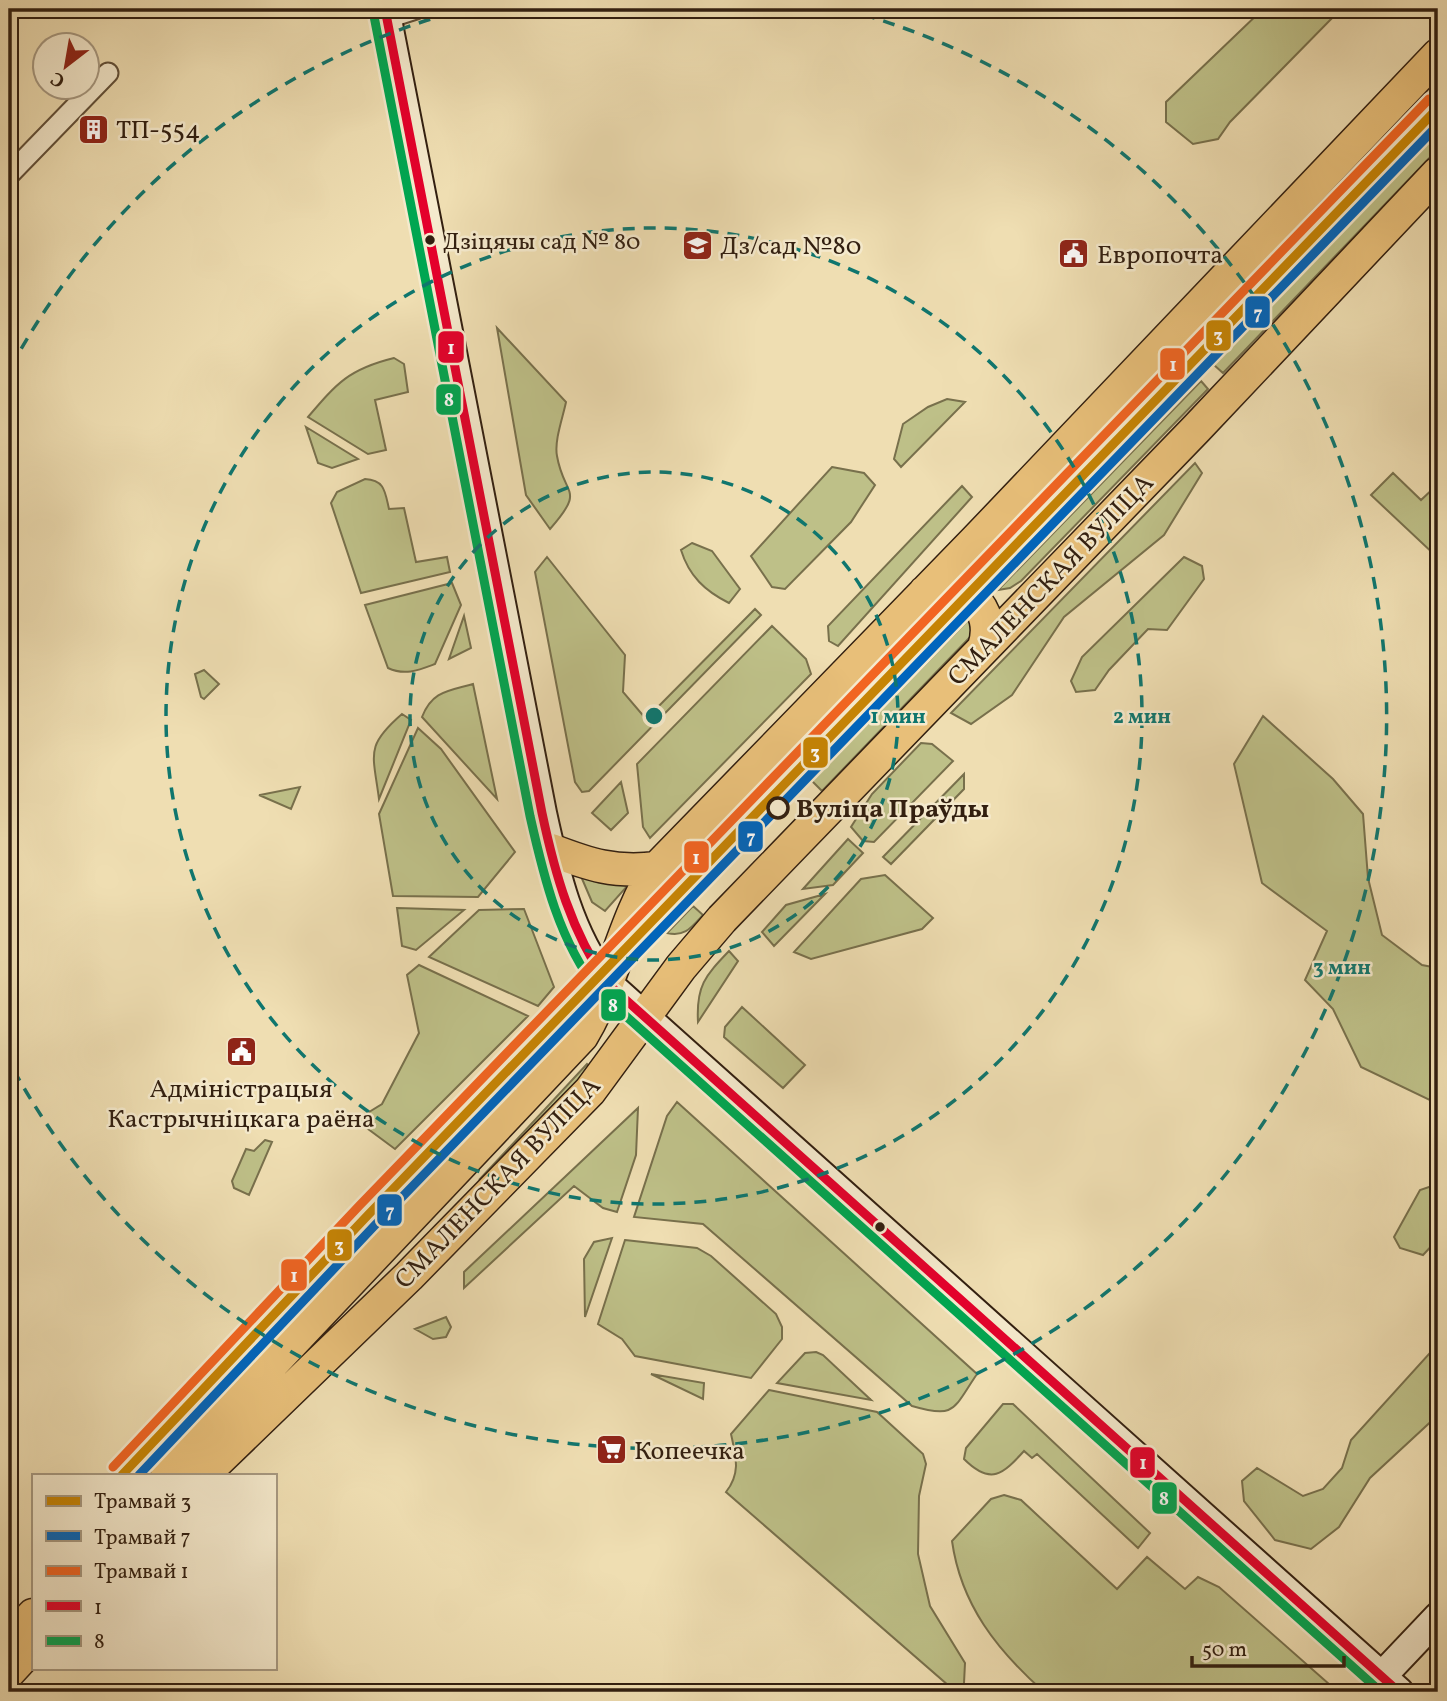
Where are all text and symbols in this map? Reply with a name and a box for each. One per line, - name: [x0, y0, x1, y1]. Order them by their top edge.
- north arrow: [32, 32, 102, 102]
- text: С: [46, 65, 70, 93]
- building icon: ТП-554: [76, 112, 110, 146]
- place label: ТП-554: [116, 113, 200, 149]
- place label: Дзіцячы сад № 80: [443, 226, 641, 260]
- school or university icon: Дз/сад №80: [680, 228, 714, 262]
- place label: Дз/сад №80: [720, 229, 861, 265]
- marker: Дзіцячы сад № 80: [423, 233, 437, 247]
- public building icon: Европочта: [1057, 237, 1091, 271]
- place label: Европочта: [1097, 238, 1223, 274]
- line badge: 7: [1244, 295, 1271, 329]
- text: 7: [1253, 301, 1263, 327]
- line badge: 3: [1205, 319, 1232, 352]
- text: 3: [1213, 324, 1223, 350]
- line badge: 1: [437, 330, 465, 364]
- text: 1: [447, 336, 455, 362]
- line badge: 1: [1159, 347, 1186, 381]
- text: 1: [1169, 353, 1177, 379]
- line badge: 8: [435, 383, 462, 416]
- text: 8: [444, 388, 454, 414]
- street label: СМАЛЕНСКАЯ ВУЛІЦА: [940, 466, 1163, 695]
- text: 1 мин: [870, 703, 926, 732]
- text: 2 мин: [1113, 703, 1171, 732]
- centre of rings: [642, 704, 666, 728]
- line badge: 3: [802, 736, 829, 769]
- text: 3: [810, 741, 820, 767]
- place label: Вуліца Праўды: [796, 792, 989, 828]
- marker: Вуліца Праўды: [767, 797, 789, 819]
- line badge: 7: [737, 820, 764, 853]
- text: 7: [746, 825, 756, 851]
- line badge: 1: [683, 840, 710, 874]
- text: 1: [692, 846, 700, 872]
- text: 3 мин: [1313, 954, 1371, 983]
- line badge: 8: [600, 988, 627, 1022]
- text: 8: [608, 994, 618, 1020]
- public building icon: Адміністрацыя Кастрычніцкага раёна: [224, 1035, 258, 1069]
- street label: СМАЛЕНСКАЯ ВУЛІЦА: [387, 1069, 610, 1298]
- place label: Адміністрацыя Кастрычніцкага раёна: [107, 1072, 375, 1138]
- line badge: 7: [376, 1193, 403, 1227]
- text: 7: [385, 1199, 395, 1225]
- unlabelled marker: [873, 1220, 887, 1234]
- line badge: 3: [326, 1228, 353, 1262]
- text: 3: [334, 1234, 344, 1260]
- line badge: 1: [280, 1258, 308, 1292]
- text: 1: [290, 1264, 298, 1290]
- supermarket icon: Копеечка: [594, 1433, 628, 1467]
- place label: Копеечка: [634, 1434, 745, 1470]
- line badge: 1: [1129, 1446, 1156, 1479]
- text: 1: [1139, 1451, 1147, 1477]
- legend: [32, 1474, 276, 1670]
- line badge: 8: [1151, 1481, 1178, 1515]
- text: 8: [1159, 1487, 1169, 1513]
- text: Трамвай 3: [94, 1488, 191, 1517]
- text: Трамвай 7: [94, 1524, 191, 1553]
- text: Трамвай 1: [94, 1558, 189, 1587]
- text: 1: [94, 1594, 102, 1623]
- scale bar: [1192, 1624, 1344, 1668]
- text: 8: [94, 1628, 105, 1657]
- text: 50 m: [1202, 1636, 1247, 1665]

